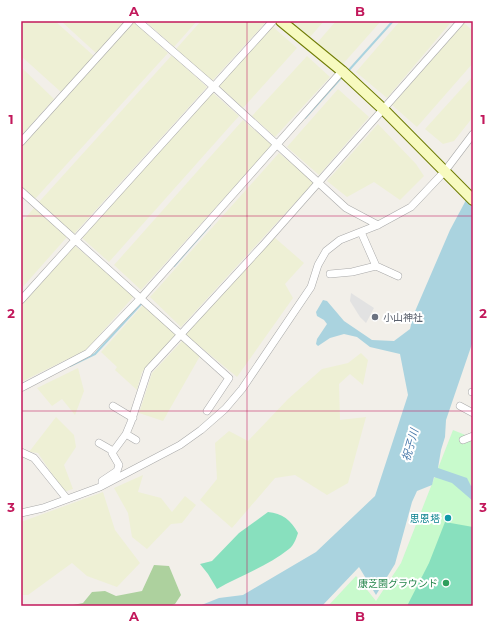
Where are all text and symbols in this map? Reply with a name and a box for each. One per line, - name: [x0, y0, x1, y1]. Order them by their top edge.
- text: A: [128, 3, 140, 19]
- text: B: [355, 3, 365, 19]
- text: 1: [8, 111, 14, 127]
- text: 1: [480, 111, 486, 127]
- text: 2: [7, 305, 15, 321]
- text: 2: [479, 305, 487, 321]
- place label: 小山神社: [383, 311, 423, 324]
- marker: 小山神社: [370, 312, 380, 322]
- water label: 祝子川: [399, 426, 422, 463]
- text: 3: [6, 499, 15, 515]
- text: 3: [478, 499, 487, 515]
- place label: 思恩塔: [410, 512, 440, 525]
- marker: 思恩塔: [443, 513, 453, 523]
- place label: 康芝園グラウンド: [358, 577, 438, 590]
- marker: 康芝園グラウンド: [441, 578, 451, 588]
- text: A: [128, 608, 140, 624]
- text: B: [355, 608, 365, 624]

